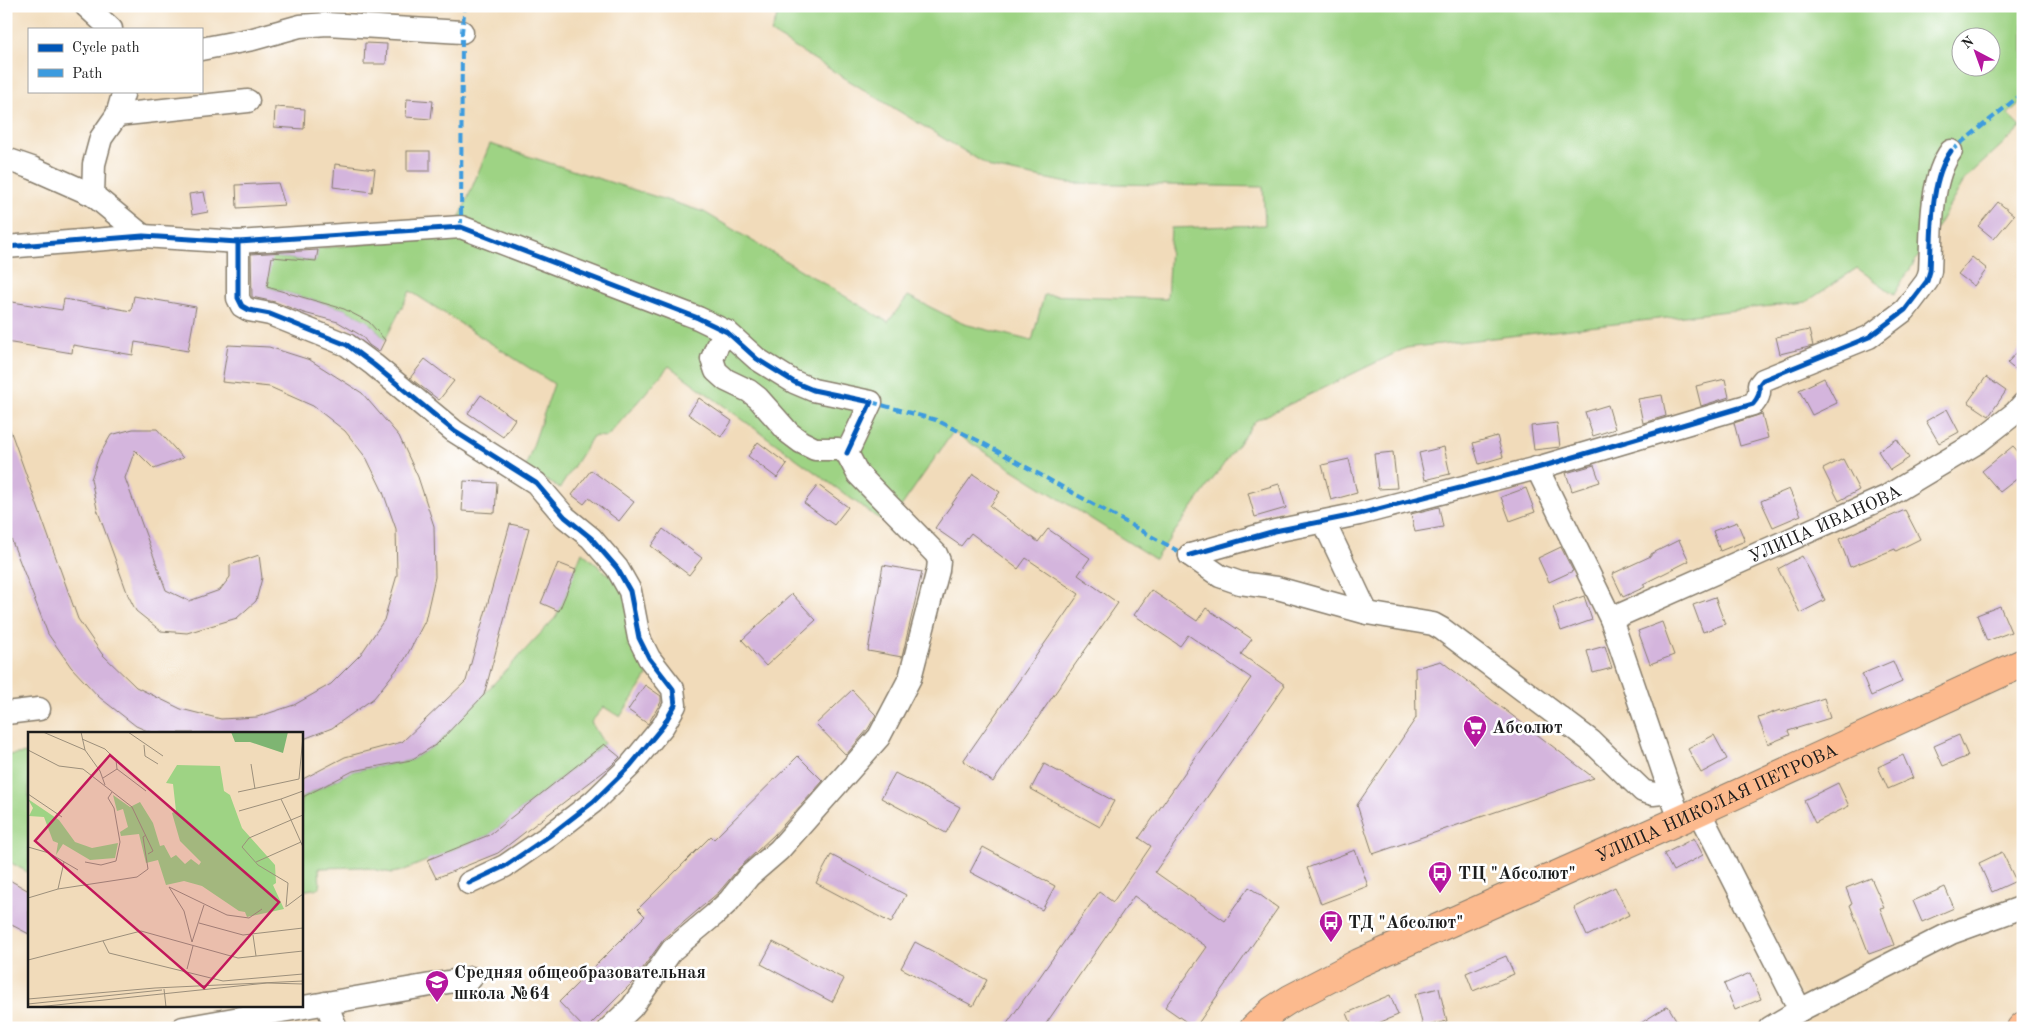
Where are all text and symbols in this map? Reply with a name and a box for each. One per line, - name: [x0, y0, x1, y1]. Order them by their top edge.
- legend: [28, 28, 202, 92]
- north arrow: [1952, 28, 2002, 78]
- text: N: [1959, 34, 1977, 52]
- text: Cycle path: [72, 41, 140, 56]
- text: Path: [72, 67, 102, 82]
- street label: УЛИЦА ИВАНОВА: [1746, 482, 1905, 567]
- supermarket icon: Абсолют: [1462, 714, 1488, 748]
- place label: Абсолют: [1492, 719, 1563, 737]
- inset map: [28, 732, 302, 1006]
- street label: УЛИЦА НИКОЛАЯ ПЕТРОВА: [1594, 741, 1841, 866]
- bus stop icon: ТЦ "Абсолют": [1427, 860, 1453, 894]
- place label: ТЦ "Абсолют": [1458, 865, 1576, 883]
- bus stop icon: ТД "Абсолют": [1318, 909, 1344, 943]
- place label: ТД "Абсолют": [1348, 914, 1463, 932]
- place label: Средняя общеобразовательная школа №64: [454, 964, 706, 1003]
- school or university icon: Средняя общеобразовательная школа №64: [424, 969, 450, 1003]

